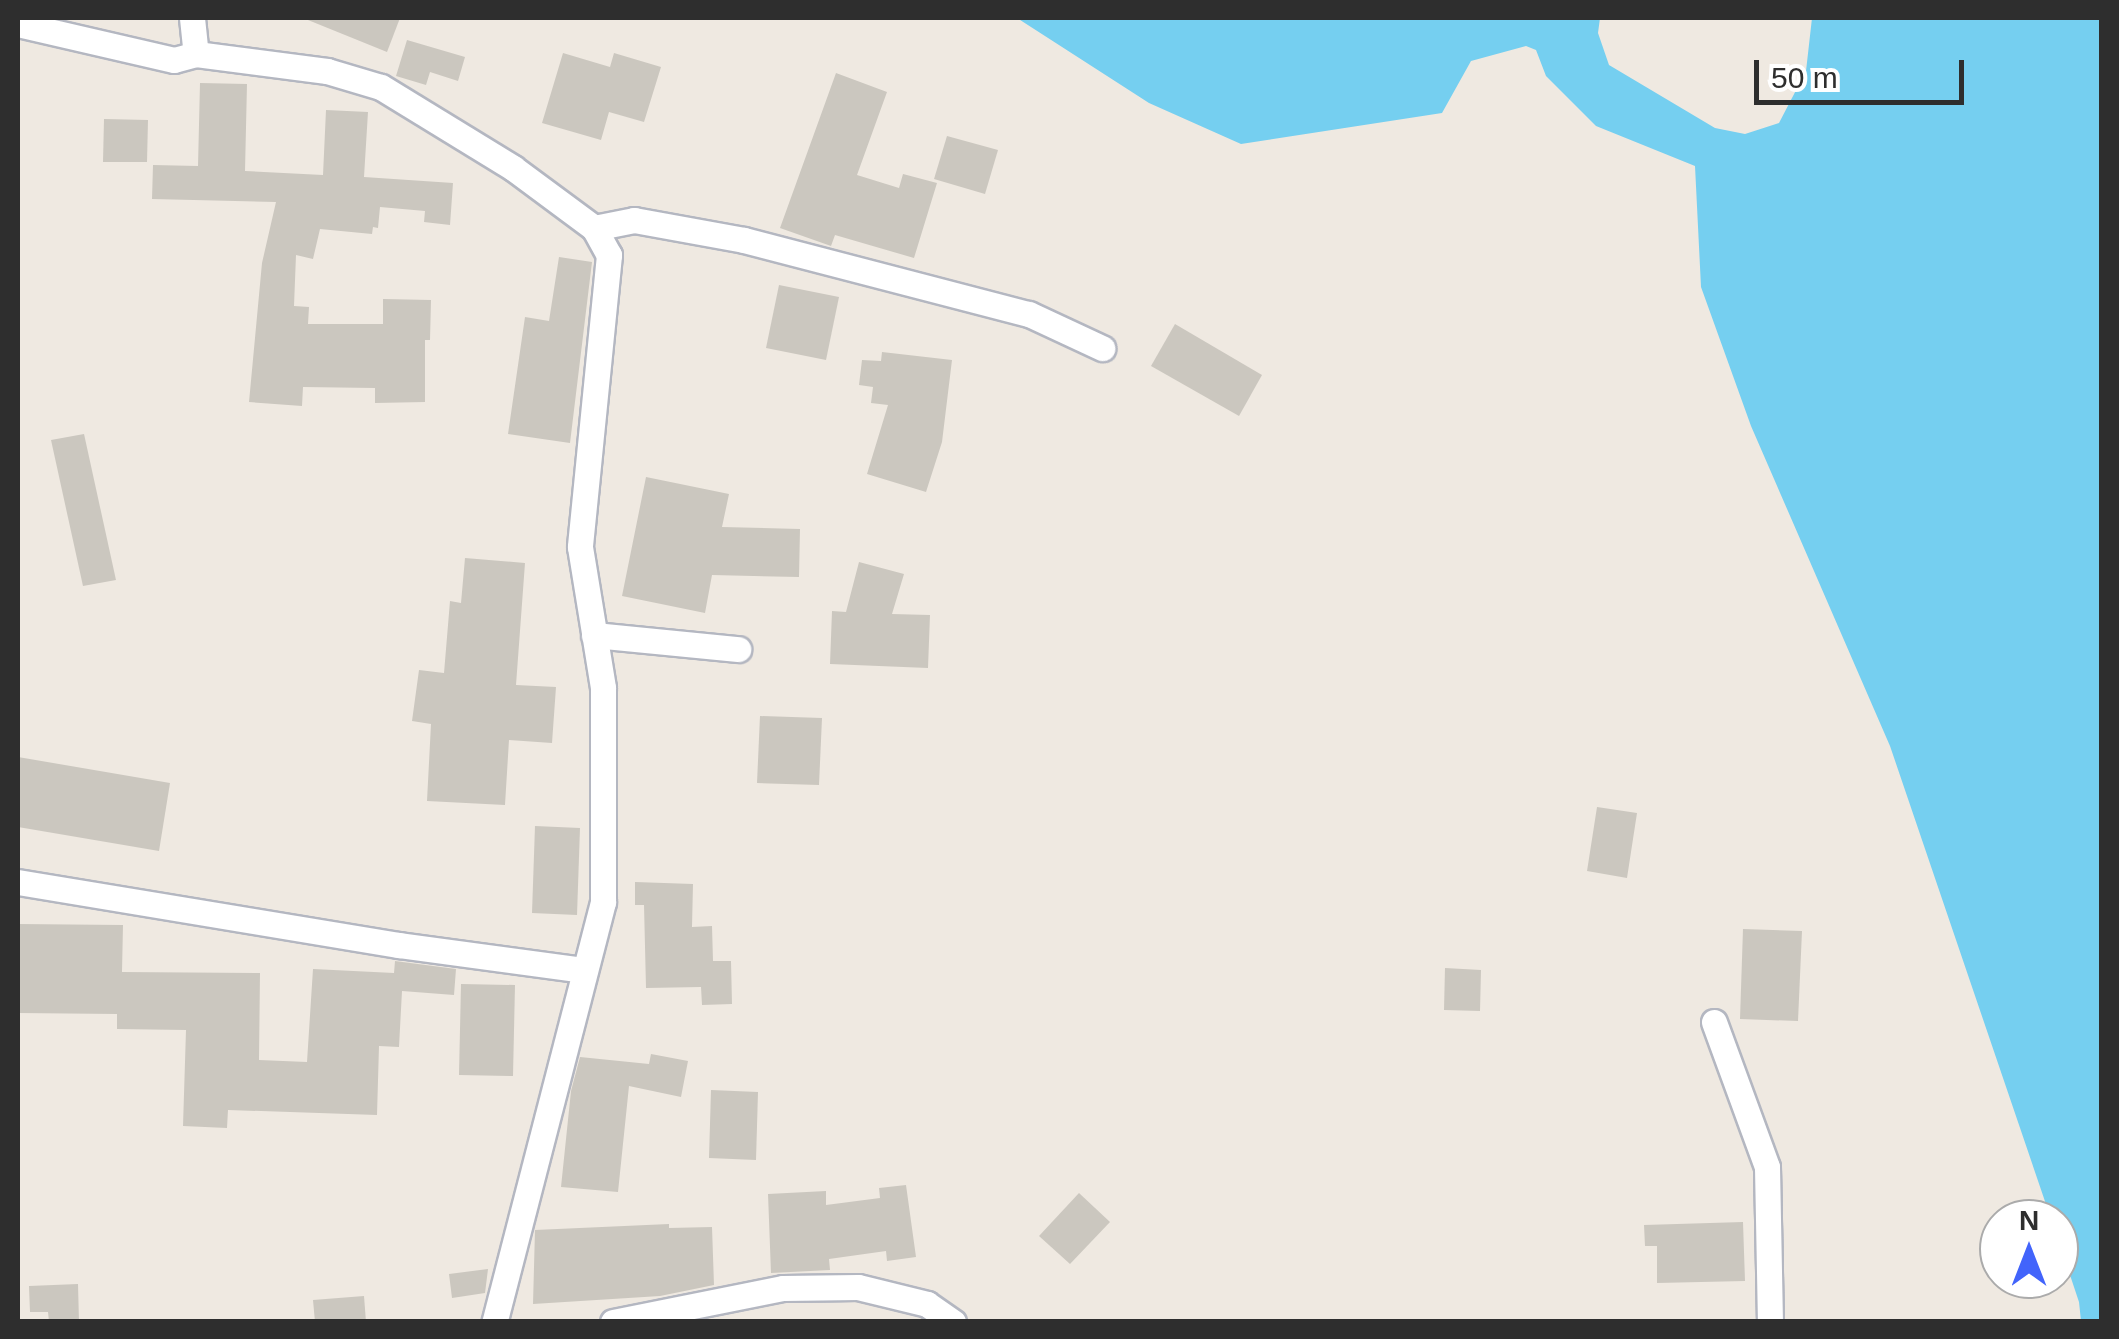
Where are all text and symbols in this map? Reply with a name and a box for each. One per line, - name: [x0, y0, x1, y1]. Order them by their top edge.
- scale bar: [1759, 40, 1969, 102]
- text: 50 m: [1771, 61, 1838, 94]
- north arrow: [1979, 1199, 2079, 1299]
- text: N: [2019, 1205, 2039, 1236]

